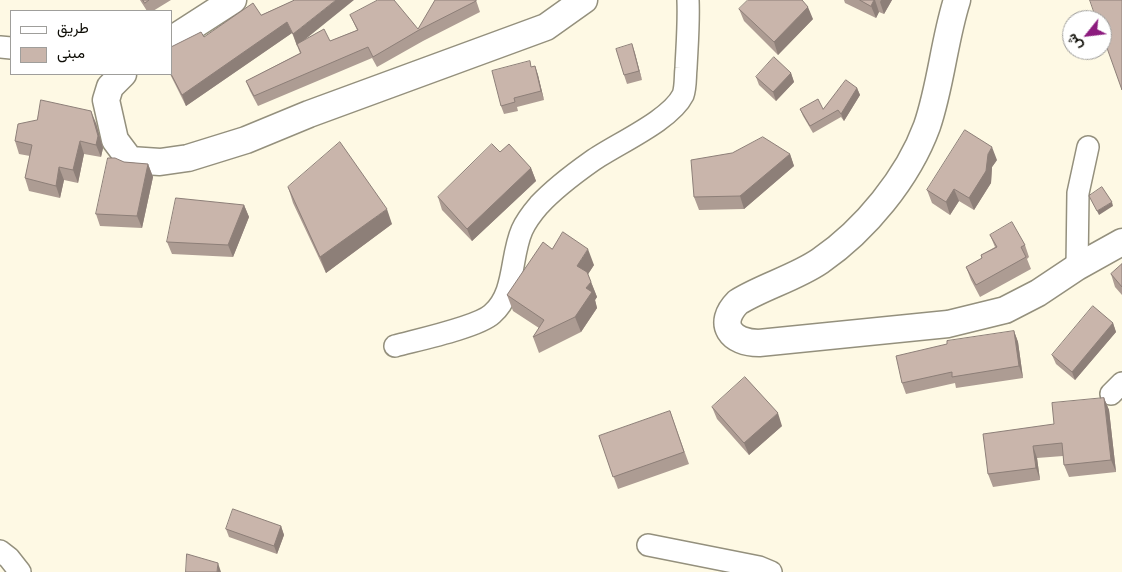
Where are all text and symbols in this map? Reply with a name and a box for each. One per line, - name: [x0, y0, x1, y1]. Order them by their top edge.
- legend: [10, 10, 172, 75]
- north arrow: [1062, 10, 1112, 60]
- text: طريق: [57, 19, 89, 37]
- text: ش: [1063, 31, 1086, 54]
- text: مبنى: [57, 44, 85, 62]

